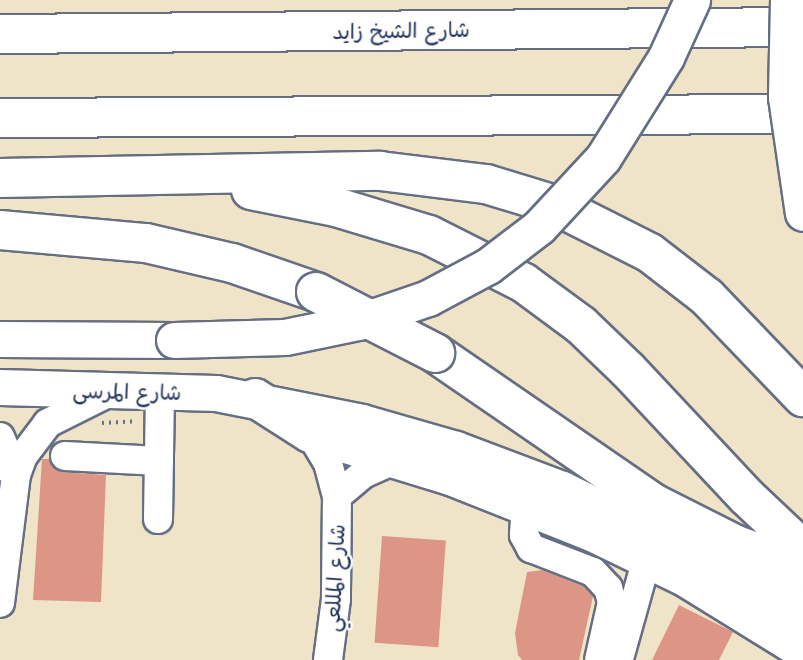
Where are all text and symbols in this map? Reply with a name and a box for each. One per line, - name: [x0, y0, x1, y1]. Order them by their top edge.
- street label: شارع الشيخ زايد: [332, 15, 470, 43]
- street label: شارع المرسى: [72, 376, 182, 404]
- street label: شارع المللعي: [318, 523, 348, 633]

